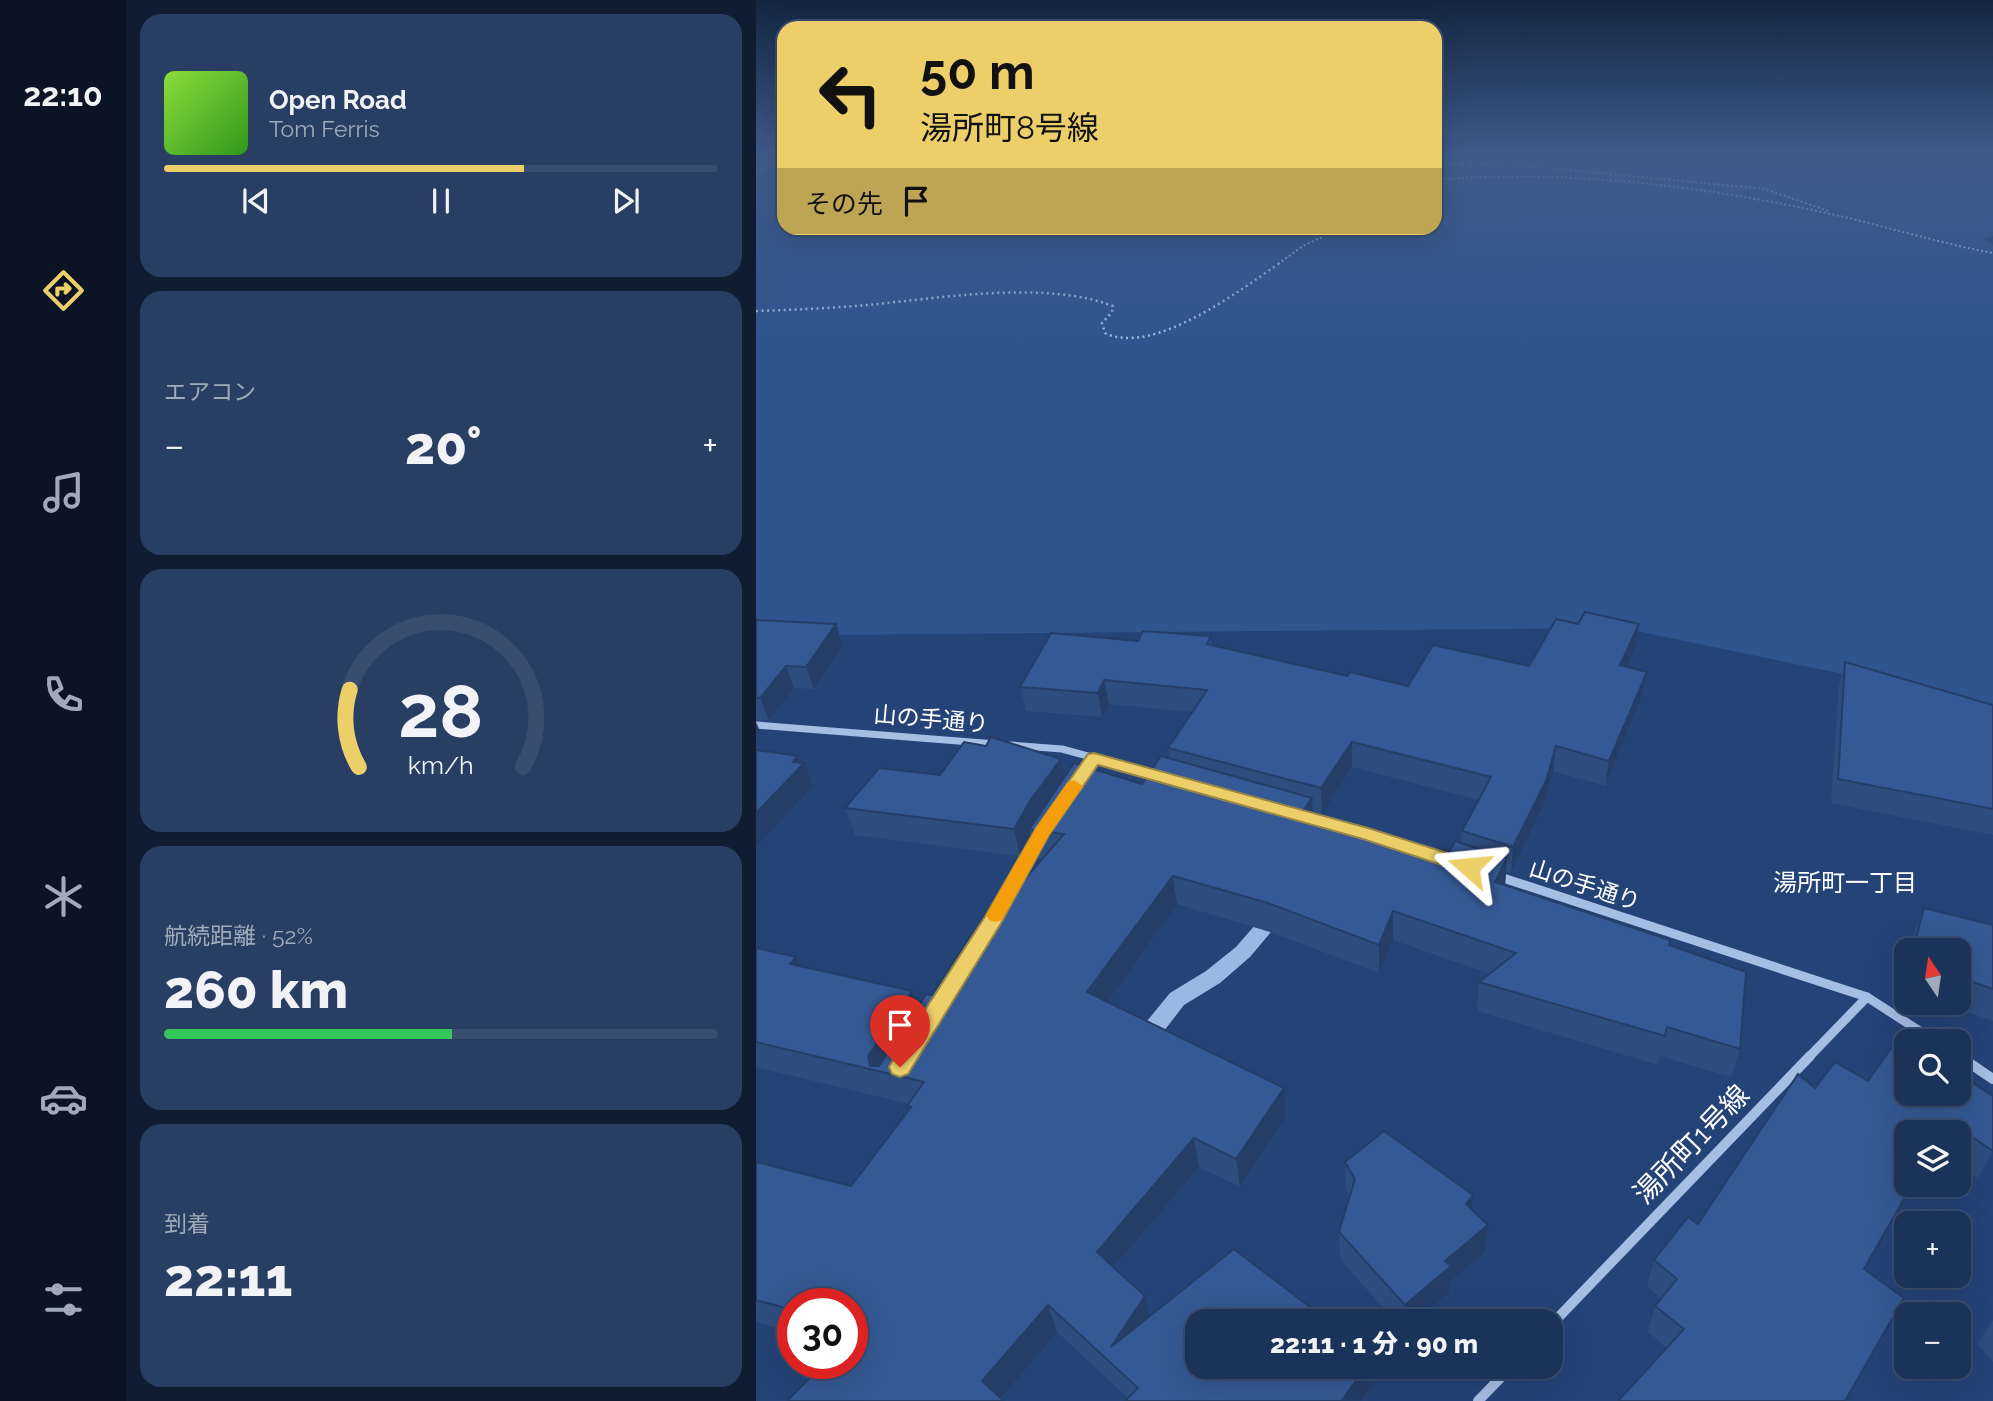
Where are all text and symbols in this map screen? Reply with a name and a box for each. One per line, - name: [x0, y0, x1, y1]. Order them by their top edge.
- text: 50 m: [920, 43, 1035, 100]
- icon: left: [805, 49, 896, 140]
- text: 22:10: [23, 76, 103, 113]
- text: Open Road: [269, 85, 407, 115]
- text: 湯所町8号線: [920, 109, 1099, 146]
- text: Tom Ferris: [269, 115, 380, 142]
- icon: previous: [237, 182, 275, 220]
- icon: pause: [422, 182, 460, 220]
- icon: next: [607, 182, 645, 220]
- icon: arrive: [897, 182, 935, 220]
- text: その先: [805, 189, 883, 219]
- icon: directions: [39, 266, 88, 315]
- text: エアコン: [164, 378, 256, 405]
- text: 20°: [405, 415, 482, 476]
- text: −: [164, 423, 184, 468]
- text: +: [702, 423, 718, 468]
- icon: music: [39, 468, 88, 517]
- text: 28: [398, 669, 484, 754]
- icon: phone: [39, 670, 88, 719]
- street label: 山の手通り: [873, 700, 990, 737]
- text: km/h: [408, 749, 474, 779]
- position arrow: [1432, 830, 1506, 904]
- street label: 山の手通り: [1526, 854, 1644, 915]
- district label: 湯所町一丁目: [1773, 868, 1917, 897]
- icon: climate: [39, 872, 88, 921]
- text: 航続距離 · 52%: [164, 922, 313, 949]
- north arrow: [1894, 938, 1970, 1015]
- map controls: [1894, 938, 1971, 1379]
- text: 260 km: [164, 959, 348, 1020]
- pin: [870, 995, 930, 1067]
- icon: arrive: [881, 1006, 919, 1044]
- button: search: [1894, 1029, 1971, 1106]
- icon: car: [39, 1074, 88, 1123]
- street label: 湯所町1号線: [1627, 1078, 1756, 1210]
- button: layers: [1894, 1120, 1971, 1197]
- text: 到着: [164, 1210, 210, 1237]
- button: +: [1894, 1211, 1971, 1288]
- text: 22:11: [164, 1247, 292, 1308]
- icon: filters: [39, 1275, 88, 1324]
- speed limit sign: 30: [777, 1288, 868, 1379]
- button: −: [1894, 1302, 1971, 1379]
- text: 22:11 · 1 分 · 90 m: [1270, 1329, 1478, 1359]

